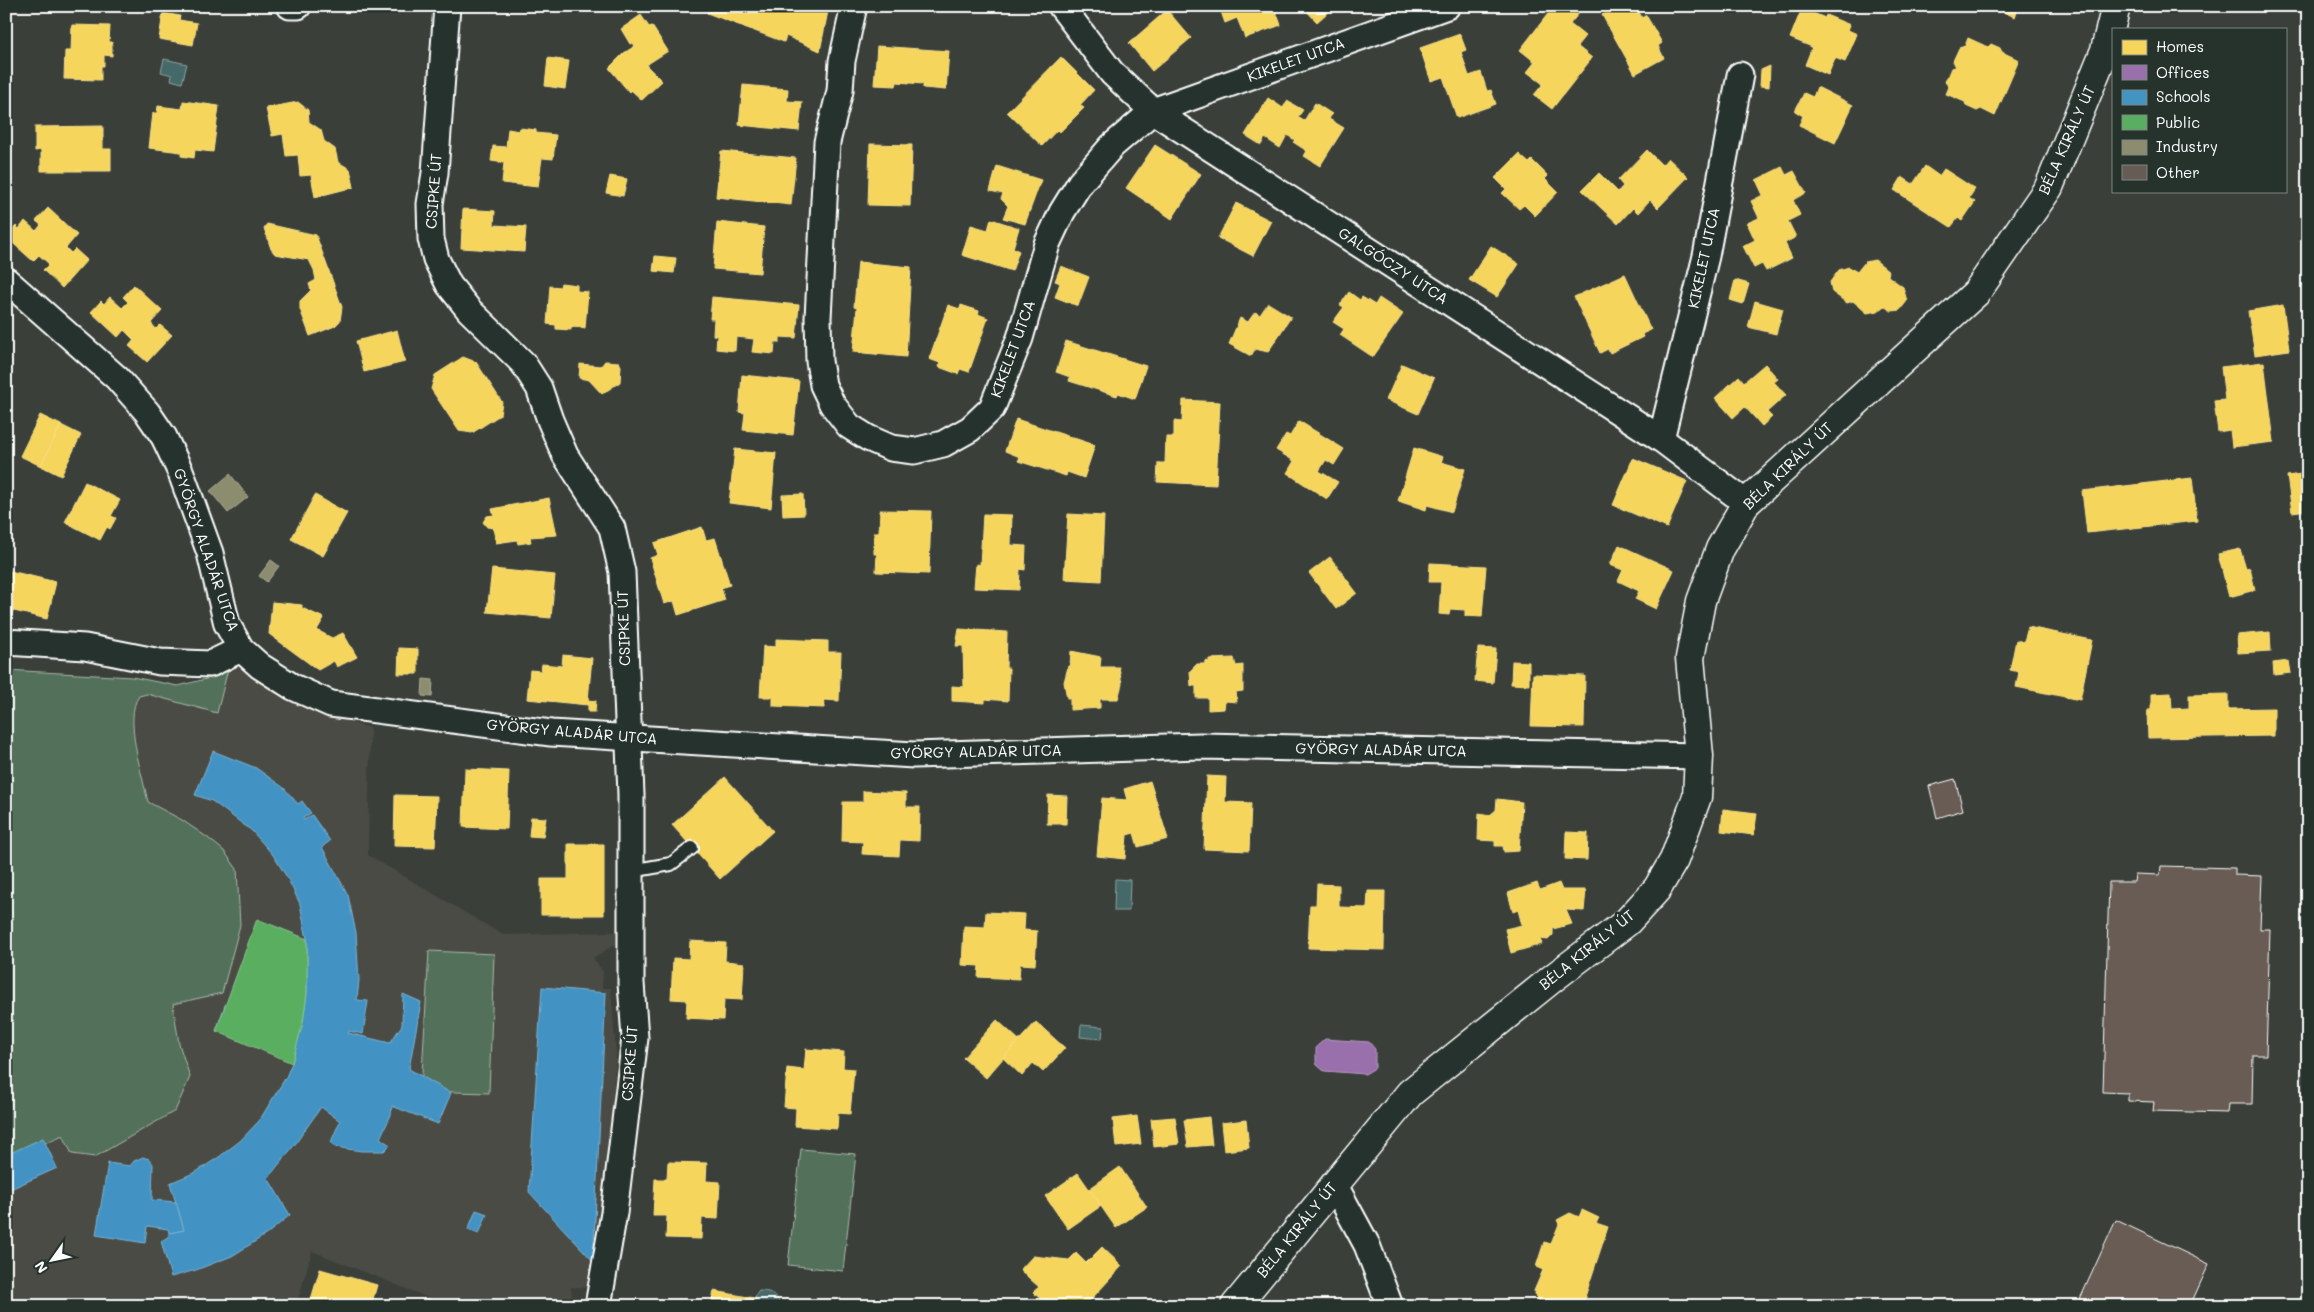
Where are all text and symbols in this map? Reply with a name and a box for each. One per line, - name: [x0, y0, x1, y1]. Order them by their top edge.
- legend: [2112, 28, 2286, 192]
- street label: KIKELET UTCA: [1244, 32, 1347, 86]
- text: Homes: [2156, 36, 2204, 56]
- text: Offices: [2156, 62, 2210, 82]
- street label: BÉLA KIRÁLY ÚT: [2033, 82, 2099, 197]
- text: Schools: [2156, 86, 2211, 106]
- text: Public: [2156, 112, 2200, 132]
- text: Industry: [2156, 136, 2218, 156]
- street label: CSIPKE ÚT: [420, 152, 446, 229]
- text: Other: [2156, 162, 2200, 182]
- street label: KIKELET UTCA: [1683, 206, 1723, 310]
- street label: GALGÓCZY UTCA: [1335, 222, 1452, 308]
- street label: KIKELET UTCA: [985, 297, 1039, 400]
- street label: BÉLA KIRÁLY ÚT: [1738, 417, 1837, 513]
- street label: GYÖRGY ALADÁR UTCA: [170, 465, 244, 634]
- street label: CSIPKE ÚT: [612, 590, 634, 666]
- street label: GYÖRGY ALADÁR UTCA: [486, 714, 658, 748]
- street label: GYÖRGY ALADÁR UTCA: [1295, 738, 1467, 760]
- street label: GYÖRGY ALADÁR UTCA: [890, 740, 1062, 762]
- street label: BÉLA KIRÁLY ÚT: [1534, 904, 1638, 994]
- street label: CSIPKE ÚT: [616, 1024, 642, 1101]
- street label: BÉLA KIRÁLY ÚT: [1251, 1177, 1341, 1281]
- north arrow: [28, 1234, 78, 1284]
- text: N: [30, 1258, 52, 1277]

